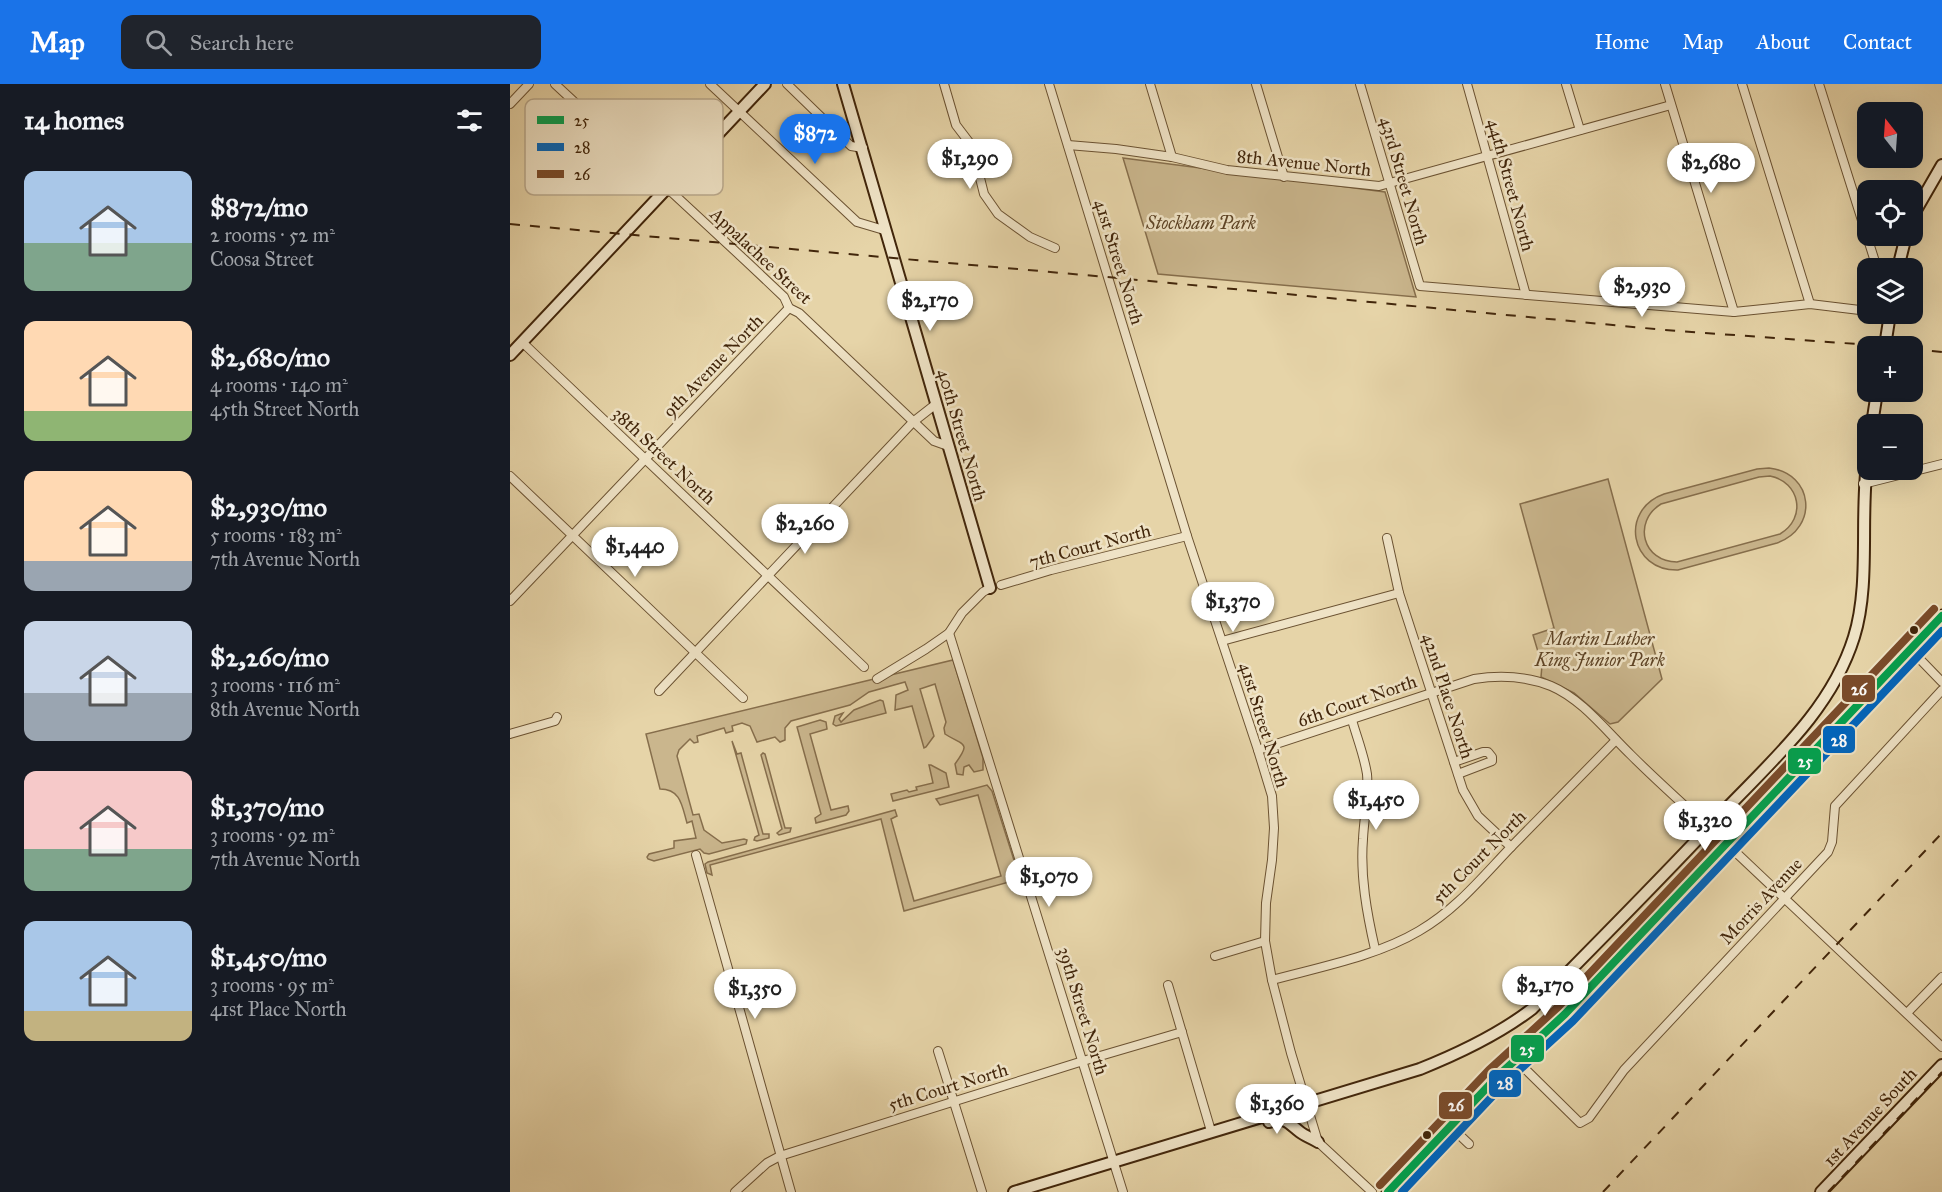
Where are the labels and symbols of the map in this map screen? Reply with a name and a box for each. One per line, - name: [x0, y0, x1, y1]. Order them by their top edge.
- legend: [525, 99, 723, 195]
- north arrow: [1857, 102, 1923, 168]
- text: 25: [574, 111, 590, 130]
- pin: $872: [779, 114, 851, 165]
- street label: 43rd Street North: [1375, 114, 1433, 248]
- street label: 44th Street North: [1483, 116, 1539, 254]
- text: 28: [574, 138, 590, 157]
- pin: $1,290: [921, 139, 1019, 190]
- pin: $2,680: [1662, 143, 1760, 194]
- street label: 8th Avenue North: [1236, 145, 1372, 181]
- text: 26: [574, 165, 591, 184]
- street label: 41st Street North: [1090, 197, 1148, 327]
- street label: Appalachee Street: [705, 202, 817, 309]
- park label: Stockham Park: [1145, 212, 1256, 234]
- pin: $2,930: [1593, 267, 1691, 318]
- pin: $2,170: [881, 281, 979, 332]
- street label: 9th Avenue North: [658, 310, 768, 422]
- street label: 40th Street North: [933, 366, 991, 504]
- street label: 38th Street North: [608, 403, 720, 509]
- pin: $2,260: [756, 504, 854, 555]
- street label: 7th Court North: [1027, 519, 1153, 573]
- pin: $1,440: [586, 527, 684, 578]
- pin: $1,370: [1184, 582, 1282, 633]
- unlabelled marker: [1908, 624, 1920, 636]
- park label: Martin Luther King Junior Park: [1534, 628, 1665, 671]
- street label: 42nd Place North: [1417, 631, 1479, 761]
- street label: 41st Street North: [1235, 660, 1293, 790]
- street label: 6th Court North: [1294, 670, 1420, 732]
- line badge: 26: [1841, 674, 1876, 703]
- text: 26: [1851, 680, 1868, 699]
- line badge: 28: [1822, 725, 1856, 754]
- text: 28: [1831, 731, 1847, 750]
- line badge: 25: [1787, 747, 1822, 775]
- text: 25: [1797, 752, 1813, 771]
- pin: $1,450: [1327, 780, 1425, 831]
- pin: $1,320: [1656, 801, 1754, 852]
- street label: 5th Court North: [1427, 805, 1531, 909]
- street label: Morris Avenue: [1715, 853, 1807, 949]
- pin: $1,070: [1000, 857, 1098, 908]
- street label: 39th Street North: [1053, 944, 1113, 1078]
- pin: $2,170: [1496, 966, 1594, 1017]
- pin: $1,350: [706, 969, 804, 1020]
- line badge: 25: [1510, 1034, 1545, 1063]
- text: 25: [1519, 1040, 1535, 1059]
- street label: 5th Court North: [886, 1058, 1010, 1116]
- street label: 1st Avenue South: [1819, 1063, 1921, 1171]
- line badge: 28: [1488, 1069, 1522, 1098]
- text: 28: [1497, 1074, 1513, 1093]
- pin: $1,360: [1228, 1084, 1326, 1135]
- line badge: 26: [1438, 1091, 1473, 1120]
- text: 26: [1448, 1096, 1465, 1115]
- unlabelled marker: [1421, 1129, 1433, 1141]

